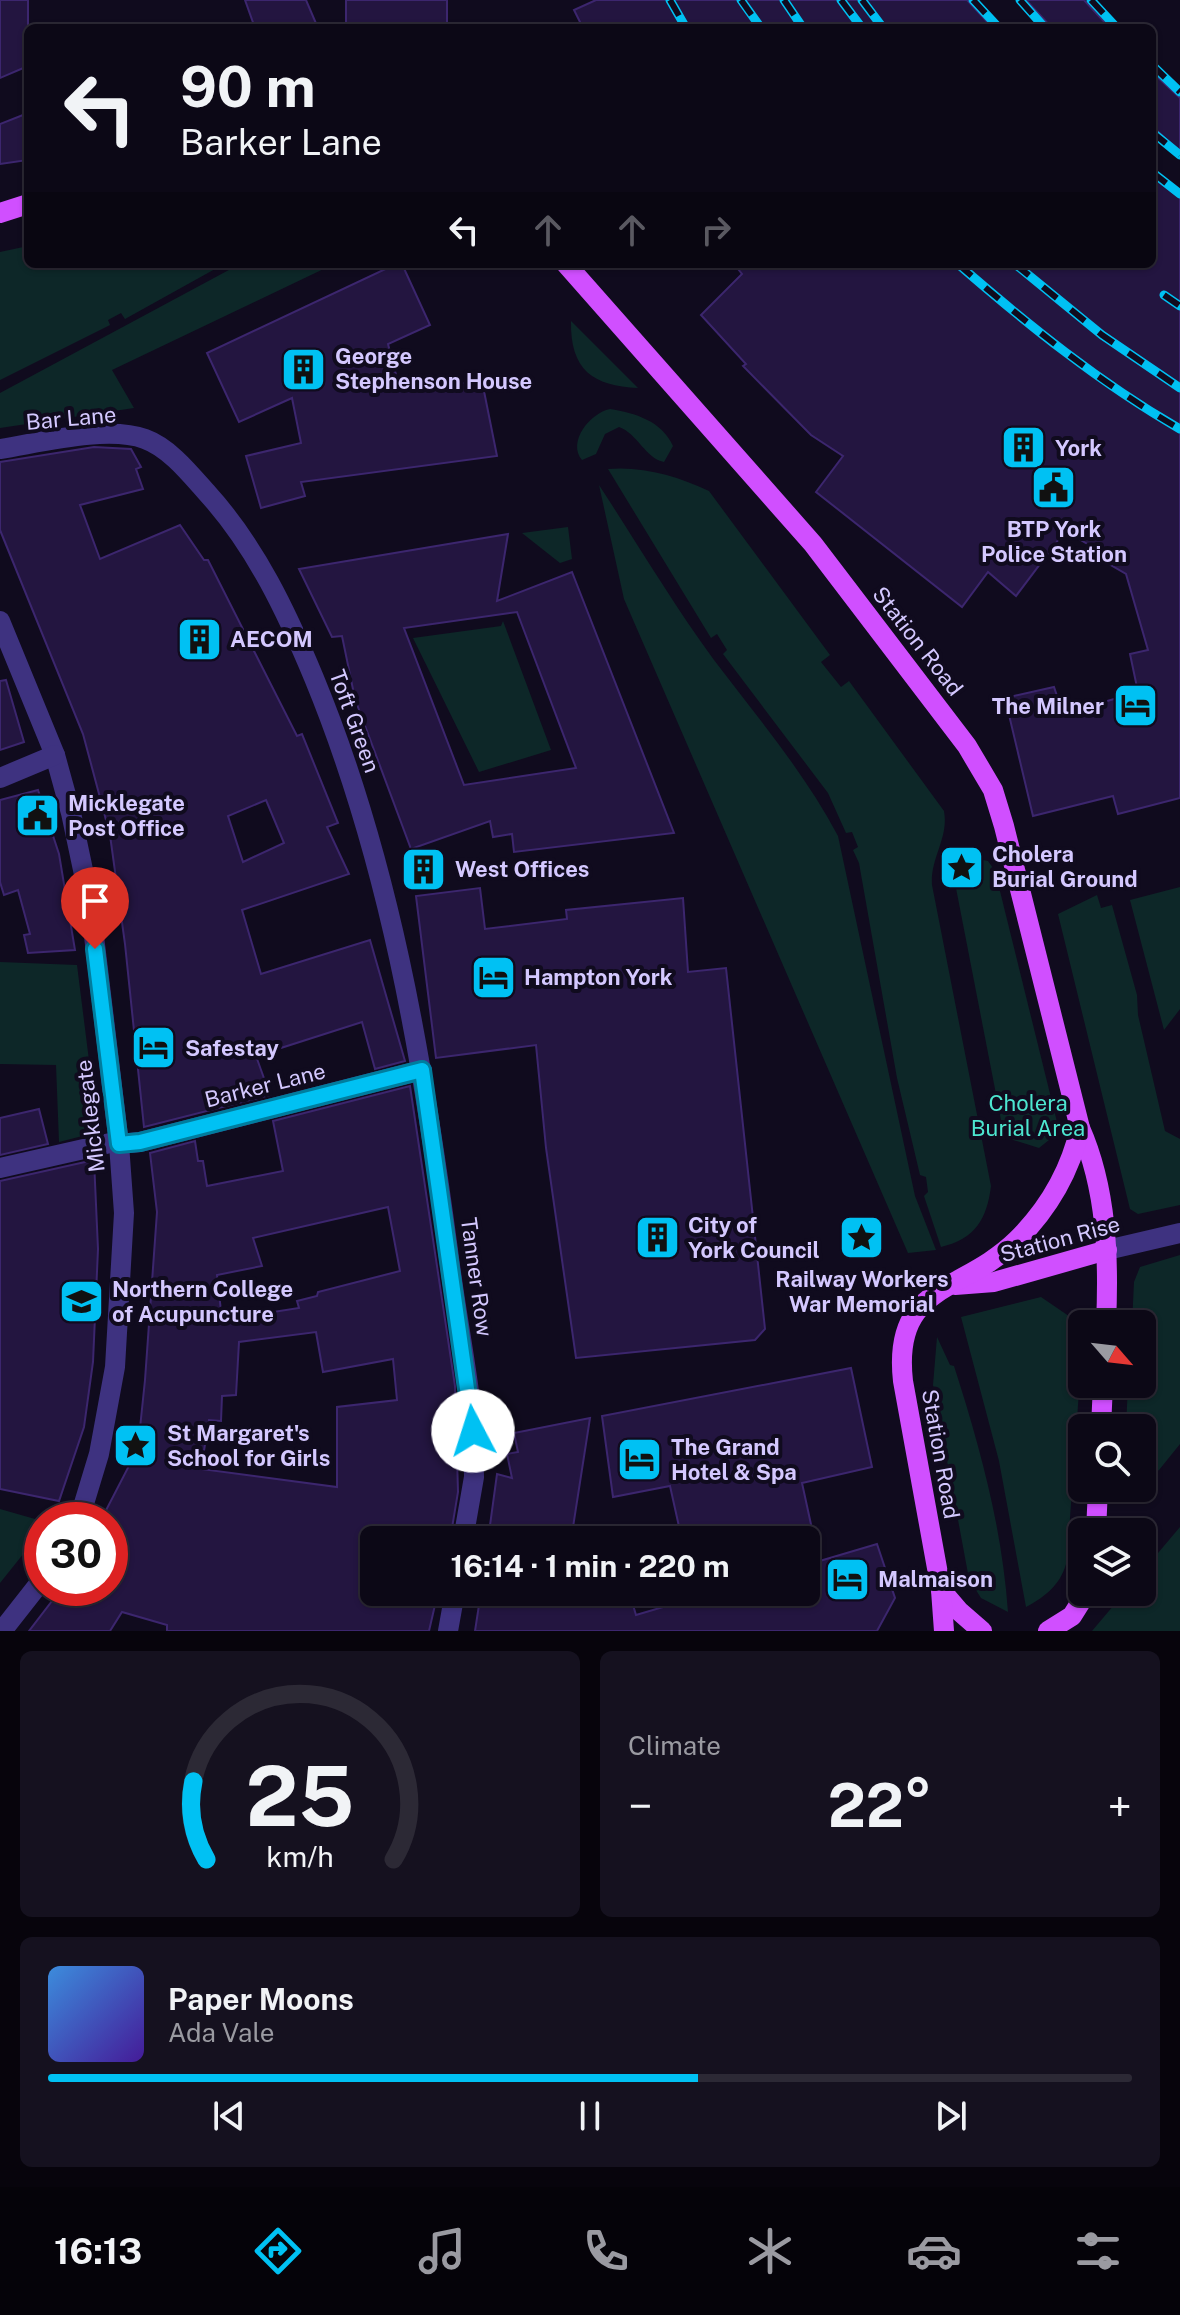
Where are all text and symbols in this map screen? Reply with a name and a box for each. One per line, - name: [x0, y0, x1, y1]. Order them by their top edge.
- text: 90 m: [180, 54, 316, 120]
- icon: left: [48, 56, 152, 160]
- text: Barker Lane: [180, 121, 382, 163]
- icon: left: [442, 208, 486, 252]
- icon: ahead: [526, 208, 570, 252]
- icon: ahead: [610, 208, 654, 252]
- icon: right: [694, 208, 738, 252]
- place label: George Stephenson House: [335, 343, 532, 394]
- building icon: George Stephenson House: [280, 345, 328, 393]
- street label: Bar Lane: [25, 401, 117, 435]
- building icon: York: [1000, 424, 1048, 472]
- place label: York: [1055, 435, 1102, 461]
- public building icon: BTP York Police Station: [1030, 464, 1078, 512]
- place label: BTP York Police Station: [981, 516, 1127, 567]
- street label: Station Road: [867, 581, 969, 701]
- building icon: AECOM: [175, 615, 223, 663]
- place label: AECOM: [230, 626, 313, 652]
- street label: Toft Green: [324, 666, 386, 776]
- hotel icon: The Milner: [1111, 682, 1159, 730]
- place label: The Milner: [992, 693, 1104, 719]
- place label: Micklegate Post Office: [68, 790, 185, 841]
- public building icon: Micklegate Post Office: [13, 792, 61, 840]
- place label: Cholera Burial Ground: [992, 841, 1138, 892]
- place icon: Cholera Burial Ground: [937, 843, 985, 891]
- building icon: West Offices: [400, 845, 448, 893]
- place label: West Offices: [455, 856, 589, 882]
- pin: [61, 867, 129, 949]
- icon: arrive: [73, 879, 117, 923]
- hotel icon: Hampton York: [469, 953, 517, 1001]
- place label: Hampton York: [524, 964, 673, 990]
- hotel icon: Safestay: [130, 1024, 178, 1072]
- place label: Safestay: [185, 1035, 279, 1061]
- street label: Barker Lane: [202, 1057, 328, 1113]
- street label: Micklegate: [70, 1058, 110, 1174]
- park label: Cholera Burial Area: [971, 1090, 1085, 1141]
- street label: Station Rise: [997, 1211, 1123, 1267]
- place label: City of York Council: [688, 1212, 820, 1263]
- building icon: City of York Council: [633, 1214, 681, 1262]
- place icon: Railway Workers War Memorial: [838, 1214, 886, 1262]
- street label: Tanner Row: [456, 1216, 498, 1338]
- place label: Railway Workers War Memorial: [775, 1266, 949, 1317]
- place label: Northern College of Acupuncture: [112, 1276, 293, 1327]
- school or university icon: Northern College of Acupuncture: [57, 1278, 105, 1326]
- north arrow: [1068, 1310, 1156, 1398]
- map controls: [1068, 1310, 1156, 1606]
- street label: Station Road: [917, 1387, 965, 1521]
- position arrow: [431, 1389, 515, 1473]
- button: search: [1068, 1414, 1156, 1502]
- place label: St Margaret's School for Girls: [167, 1420, 330, 1471]
- place icon: St Margaret's School for Girls: [112, 1422, 160, 1470]
- place label: The Grand Hotel & Spa: [671, 1434, 797, 1485]
- hotel icon: The Grand Hotel & Spa: [616, 1436, 664, 1484]
- speed limit sign: 30: [24, 1502, 128, 1606]
- button: layers: [1068, 1518, 1156, 1606]
- text: 16:14 · 1 min · 220 m: [450, 1548, 730, 1584]
- hotel icon: Malmaison: [823, 1555, 871, 1603]
- place label: Malmaison: [878, 1566, 993, 1592]
- text: Climate: [628, 1730, 721, 1761]
- text: 25: [246, 1747, 354, 1845]
- text: 22°: [828, 1770, 932, 1841]
- text: −: [628, 1780, 652, 1832]
- text: +: [1108, 1780, 1132, 1832]
- text: km/h: [266, 1840, 334, 1873]
- text: Paper Moons: [168, 1981, 354, 2017]
- text: Ada Vale: [168, 2017, 274, 2048]
- icon: previous: [207, 2094, 251, 2138]
- icon: pause: [568, 2094, 612, 2138]
- icon: next: [929, 2094, 973, 2138]
- icon: directions: [250, 2223, 306, 2279]
- icon: music: [414, 2223, 470, 2279]
- icon: phone: [578, 2223, 634, 2279]
- icon: climate: [742, 2223, 798, 2279]
- icon: car: [906, 2223, 962, 2279]
- icon: filters: [1070, 2223, 1126, 2279]
- text: 16:13: [54, 2230, 142, 2272]

